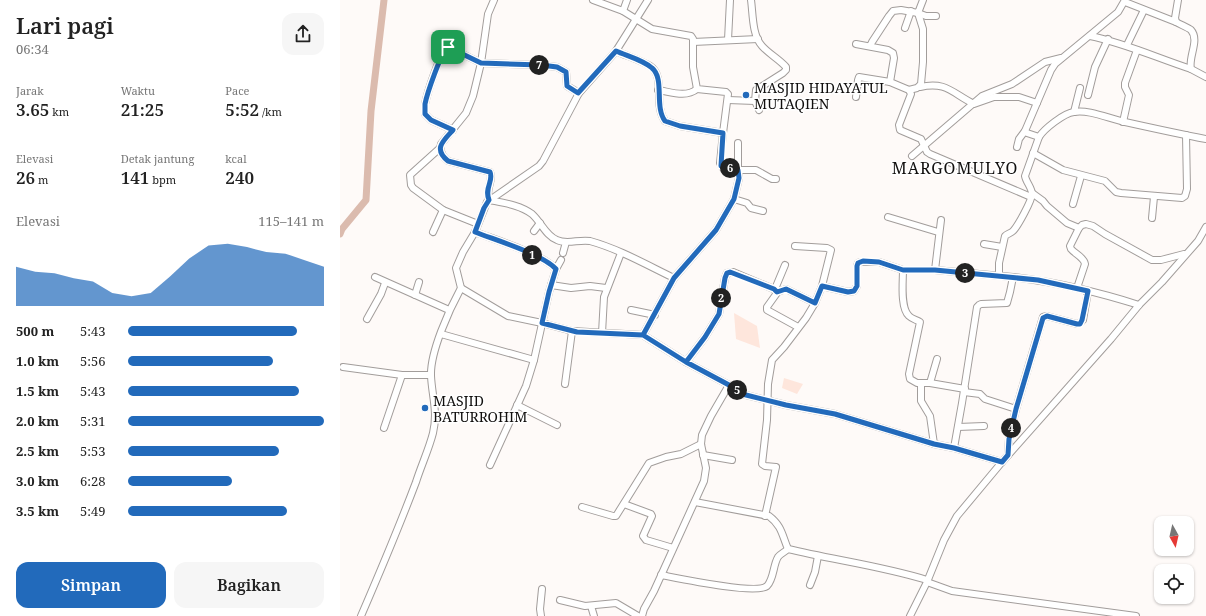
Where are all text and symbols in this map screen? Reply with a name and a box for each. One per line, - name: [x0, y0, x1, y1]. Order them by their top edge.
- text: Lari pagi: [16, 10, 114, 40]
- button: share: [282, 13, 324, 55]
- pin: [431, 30, 465, 64]
- icon: arrive: [437, 36, 459, 58]
- text: 06:34: [16, 40, 49, 58]
- pin: 7: [529, 55, 549, 75]
- text: 7: [536, 57, 542, 72]
- place label: MASJID HIDAYATUL MUTAQIEN: [754, 78, 888, 113]
- text: Jarak: [16, 83, 44, 98]
- text: Waktu: [121, 83, 155, 98]
- text: Pace: [225, 83, 249, 98]
- marker: MASJID HIDAYATUL MUTAQIEN: [741, 90, 751, 100]
- text: 3.65: [16, 98, 49, 121]
- text: 21:25: [121, 98, 164, 121]
- text: 5:52: [225, 98, 259, 121]
- text: km: [49, 104, 69, 119]
- text: /km: [259, 104, 282, 119]
- text: Elevasi: [16, 151, 53, 166]
- text: Detak jantung: [121, 151, 194, 166]
- text: kcal: [225, 151, 247, 166]
- district label: MARGOMULYO: [892, 157, 1018, 179]
- pin: 6: [720, 158, 740, 178]
- text: 6: [727, 160, 733, 175]
- text: 26: [16, 166, 35, 189]
- text: 141: [121, 166, 149, 189]
- text: 240: [225, 166, 254, 189]
- text: m: [35, 172, 48, 187]
- text: bpm: [149, 172, 176, 187]
- text: Elevasi: [16, 212, 60, 230]
- text: 115–141 m: [258, 212, 324, 230]
- pin: 1: [522, 245, 542, 265]
- text: 1: [529, 247, 535, 262]
- pin: 3: [955, 263, 975, 283]
- text: 3: [962, 265, 968, 280]
- pin: 2: [711, 288, 731, 308]
- text: 2: [718, 290, 724, 305]
- text: 500 m: [16, 322, 54, 340]
- text: 5:43: [80, 322, 106, 340]
- text: 1.0 km: [16, 352, 59, 370]
- text: 5:56: [80, 352, 106, 370]
- pin: 5: [727, 380, 747, 400]
- text: 1.5 km: [16, 382, 59, 400]
- text: 5:43: [80, 382, 106, 400]
- text: 5: [734, 382, 740, 397]
- place label: MASJID BATURROHIM: [433, 391, 527, 426]
- marker: MASJID BATURROHIM: [420, 403, 430, 413]
- text: 2.0 km: [16, 412, 59, 430]
- text: 5:31: [80, 412, 106, 430]
- pin: 4: [1001, 418, 1021, 438]
- text: 4: [1008, 420, 1014, 435]
- text: 2.5 km: [16, 442, 59, 460]
- text: 5:53: [80, 442, 106, 460]
- text: 3.0 km: [16, 472, 59, 490]
- text: 6:28: [80, 472, 106, 490]
- text: 3.5 km: [16, 502, 59, 520]
- text: 5:49: [80, 502, 106, 520]
- north arrow: [1154, 516, 1194, 556]
- map controls: [1154, 516, 1194, 604]
- button: Simpan: [16, 562, 166, 608]
- button: Bagikan: [174, 562, 324, 608]
- button: locate: [1154, 564, 1194, 604]

